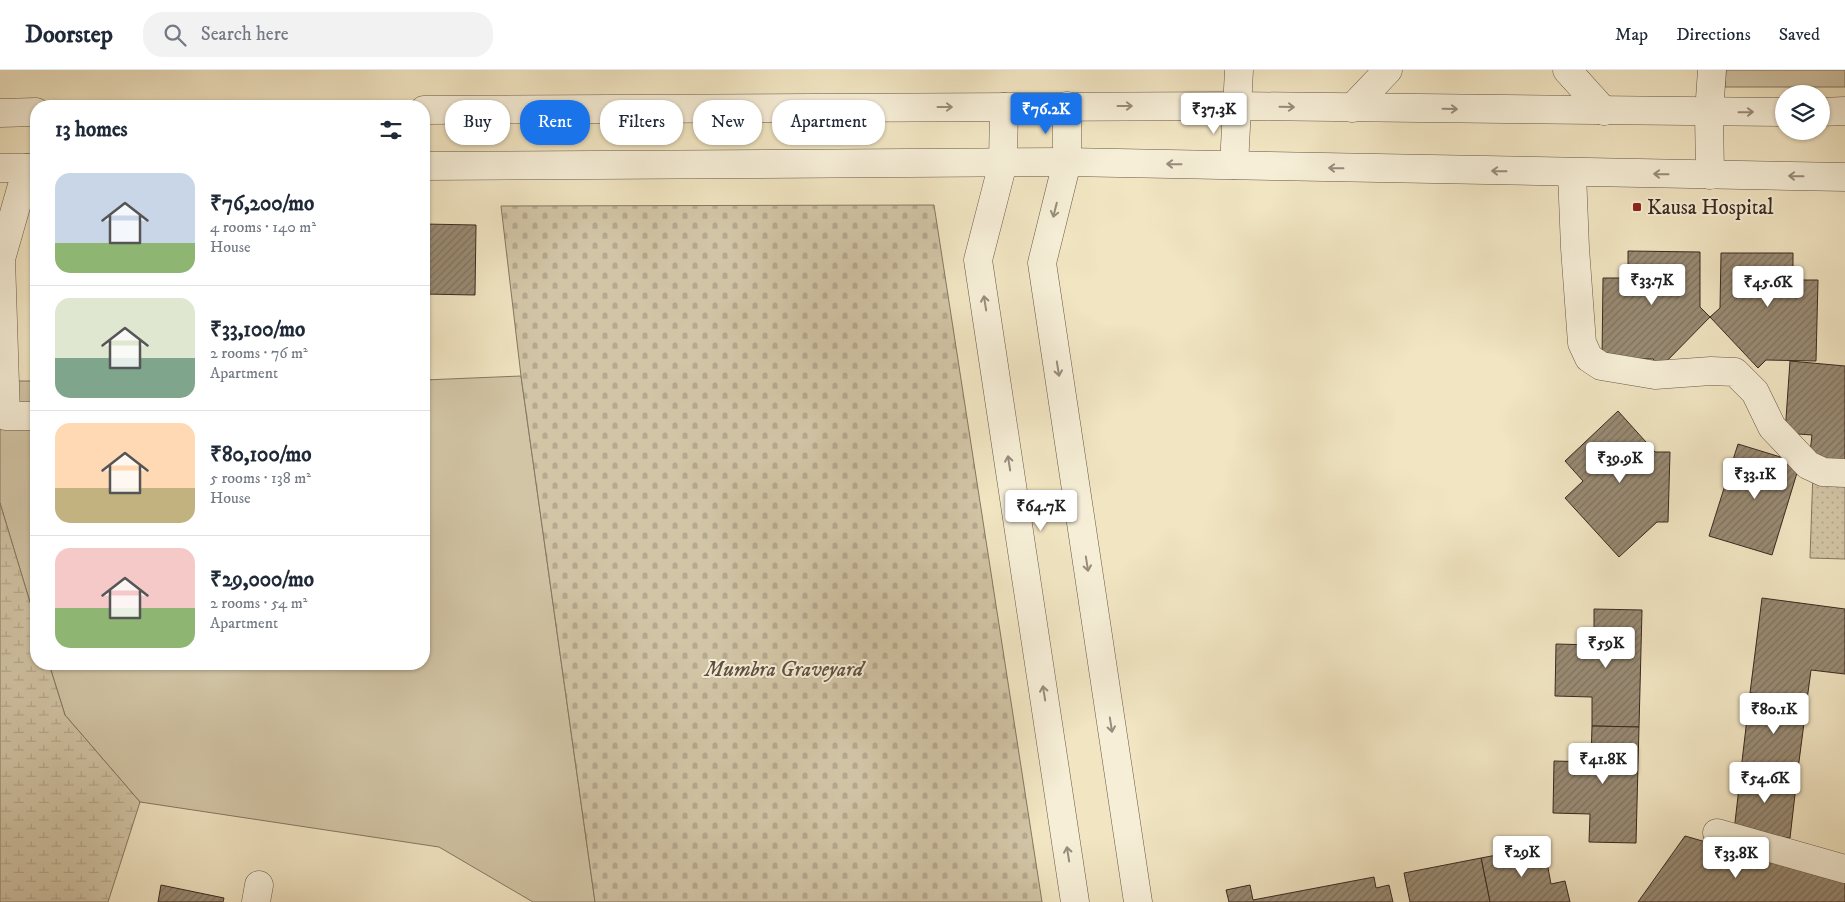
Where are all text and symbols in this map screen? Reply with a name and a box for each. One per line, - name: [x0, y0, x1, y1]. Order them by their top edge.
- search box: [143, 12, 493, 57]
- text: Doorstep: [25, 20, 113, 50]
- icon: search: [161, 21, 189, 49]
- text: Search here: [201, 23, 289, 46]
- text: Map: [1615, 24, 1648, 46]
- text: Directions: [1676, 24, 1751, 46]
- text: Saved: [1779, 24, 1820, 46]
- map controls: [1775, 85, 1830, 140]
- button: layers: [1775, 85, 1830, 140]
- pin: ₹76.2K: [1005, 92, 1087, 135]
- pin: ₹37.3K: [1173, 92, 1255, 135]
- text: ₹76.2K: [1022, 99, 1070, 119]
- text: ₹37.3K: [1192, 99, 1236, 119]
- chip: Buy: [445, 100, 510, 145]
- chip: Rent: [520, 100, 590, 145]
- chip: Filters: [600, 100, 683, 145]
- chip: New: [693, 100, 762, 145]
- chip: Apartment: [772, 100, 885, 145]
- one-way arrow: [1116, 101, 1133, 111]
- one-way arrow: [936, 102, 953, 112]
- one-way arrow: [1279, 102, 1295, 112]
- one-way arrow: [1442, 104, 1458, 114]
- one-way arrow: [1738, 107, 1754, 117]
- icon: filters: [377, 116, 405, 144]
- text: 13 homes: [55, 117, 128, 143]
- one-way arrow: [1166, 159, 1182, 169]
- one-way arrow: [1328, 163, 1344, 172]
- one-way arrow: [1491, 166, 1507, 176]
- one-way arrow: [1653, 170, 1669, 179]
- one-way arrow: [1789, 171, 1805, 181]
- text: ₹76,200/mo: [210, 191, 314, 217]
- icon: home: [95, 193, 155, 253]
- place label: Kausa Hospital: [1647, 195, 1774, 221]
- one-way arrow: [1050, 201, 1059, 217]
- marker: Kausa Hospital: [1631, 201, 1643, 213]
- text: 4 rooms · 140 m²: [210, 217, 316, 237]
- text: House: [210, 237, 251, 257]
- pin: ₹33.7K: [1611, 264, 1693, 306]
- pin: ₹45.6K: [1727, 266, 1809, 308]
- text: ₹33.7K: [1630, 270, 1674, 290]
- text: ₹45.6K: [1743, 272, 1793, 292]
- one-way arrow: [980, 295, 990, 311]
- text: ₹33,100/mo: [210, 317, 305, 343]
- icon: home: [95, 318, 155, 378]
- text: 2 rooms · 76 m²: [210, 343, 308, 363]
- one-way arrow: [1053, 361, 1063, 377]
- text: Apartment: [210, 363, 278, 383]
- text: ₹80,100/mo: [210, 442, 311, 468]
- pin: ₹39.9K: [1579, 442, 1661, 484]
- icon: home: [95, 443, 155, 503]
- text: ₹39.9K: [1597, 448, 1643, 468]
- one-way arrow: [1004, 456, 1014, 472]
- pin: ₹33.1K: [1714, 458, 1796, 500]
- text: ₹33.1K: [1734, 464, 1776, 484]
- text: 5 rooms · 138 m²: [210, 468, 311, 488]
- text: House: [210, 488, 251, 508]
- pin: ₹64.7K: [1000, 490, 1082, 532]
- text: ₹64.7K: [1016, 496, 1066, 516]
- one-way arrow: [1083, 556, 1093, 572]
- text: ₹29,000/mo: [210, 567, 314, 593]
- icon: home: [95, 568, 155, 628]
- text: 2 rooms · 54 m²: [210, 593, 307, 613]
- text: Apartment: [210, 613, 278, 633]
- pin: ₹59K: [1576, 626, 1636, 669]
- text: ₹59K: [1588, 633, 1624, 653]
- park label: Mumbra Graveyard: [703, 657, 866, 683]
- one-way arrow: [1038, 685, 1048, 701]
- pin: ₹80.1K: [1733, 692, 1815, 735]
- text: ₹80.1K: [1751, 699, 1797, 719]
- one-way arrow: [1107, 717, 1117, 733]
- pin: ₹41.8K: [1562, 742, 1644, 785]
- text: ₹41.8K: [1579, 749, 1627, 769]
- pin: ₹54.6K: [1724, 762, 1806, 804]
- text: ₹54.6K: [1740, 768, 1790, 788]
- pin: ₹29K: [1492, 836, 1552, 878]
- pin: ₹33.8K: [1695, 836, 1777, 879]
- text: ₹29K: [1504, 842, 1540, 862]
- text: ₹33.8K: [1714, 843, 1758, 863]
- one-way arrow: [1063, 846, 1073, 862]

